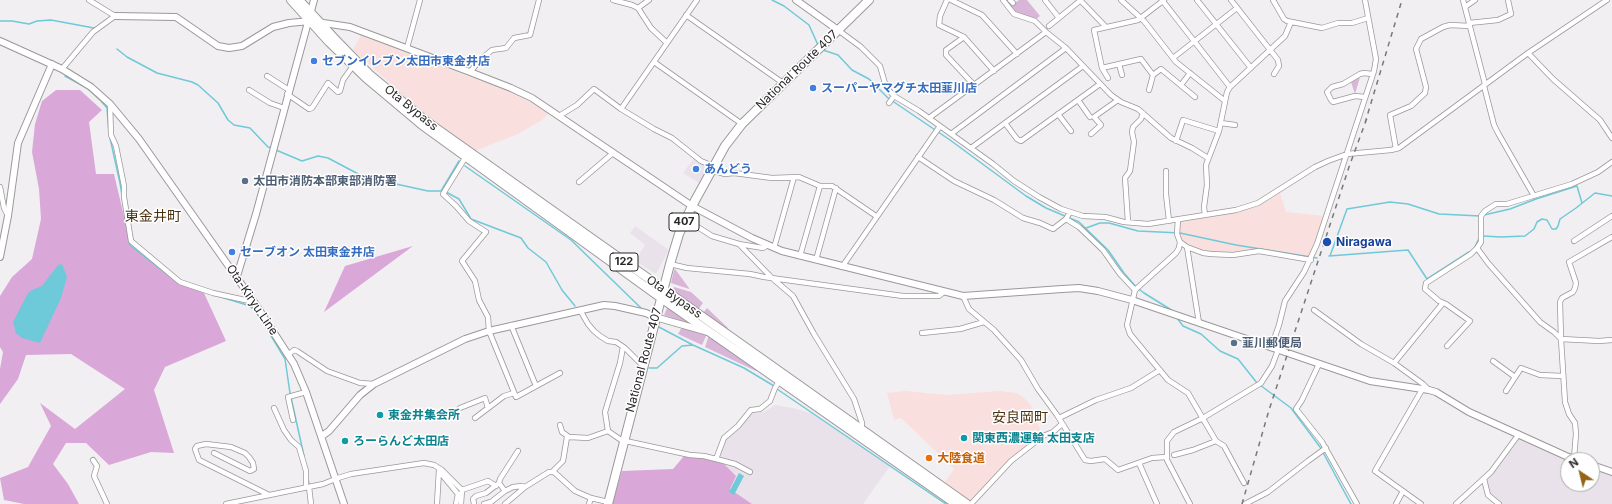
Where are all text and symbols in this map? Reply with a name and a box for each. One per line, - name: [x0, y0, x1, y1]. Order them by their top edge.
- street label: National Route 407: [753, 27, 841, 113]
- place label: セブンイレブン太田市東金井店: [322, 54, 490, 68]
- marker: セブンイレブン太田市東金井店: [309, 56, 319, 66]
- place label: スーパーヤマグチ太田韮川店: [821, 81, 977, 95]
- street label: Ota Bypass: [381, 82, 441, 134]
- marker: スーパーヤマグチ太田韮川店: [808, 83, 818, 93]
- place label: あんどう: [704, 162, 752, 176]
- marker: あんどう: [691, 164, 701, 174]
- place label: 太田市消防本部東部消防署: [253, 174, 397, 188]
- marker: 太田市消防本部東部消防署: [240, 176, 250, 186]
- district label: 東金井町: [125, 209, 181, 225]
- road number: 407: [669, 213, 699, 231]
- place label: Niragawa: [1336, 235, 1392, 249]
- marker: Niragawa: [1321, 236, 1333, 248]
- place label: セーブオン 太田東金井店: [240, 245, 375, 259]
- marker: セーブオン 太田東金井店: [227, 247, 237, 257]
- road number: 122: [610, 253, 638, 271]
- street label: Ota-Kiryu Line: [223, 262, 281, 338]
- street label: Ota Bypass: [643, 273, 705, 321]
- street label: National Route 407: [623, 306, 665, 414]
- place label: 韮川郵便局: [1242, 336, 1302, 350]
- marker: 韮川郵便局: [1229, 338, 1239, 348]
- place label: 東金井集会所: [388, 408, 460, 422]
- marker: 東金井集会所: [375, 410, 385, 420]
- district label: 安良岡町: [992, 410, 1048, 426]
- place label: 関東西濃運輸 太田支店: [972, 431, 1095, 445]
- marker: 関東西濃運輸 太田支店: [959, 433, 969, 443]
- place label: ろーらんど太田店: [353, 434, 449, 448]
- marker: ろーらんど太田店: [340, 436, 350, 446]
- place label: 大陸食道: [937, 451, 985, 465]
- north arrow: [1560, 452, 1600, 492]
- marker: 大陸食道: [924, 453, 934, 463]
- text: N: [1566, 455, 1581, 471]

